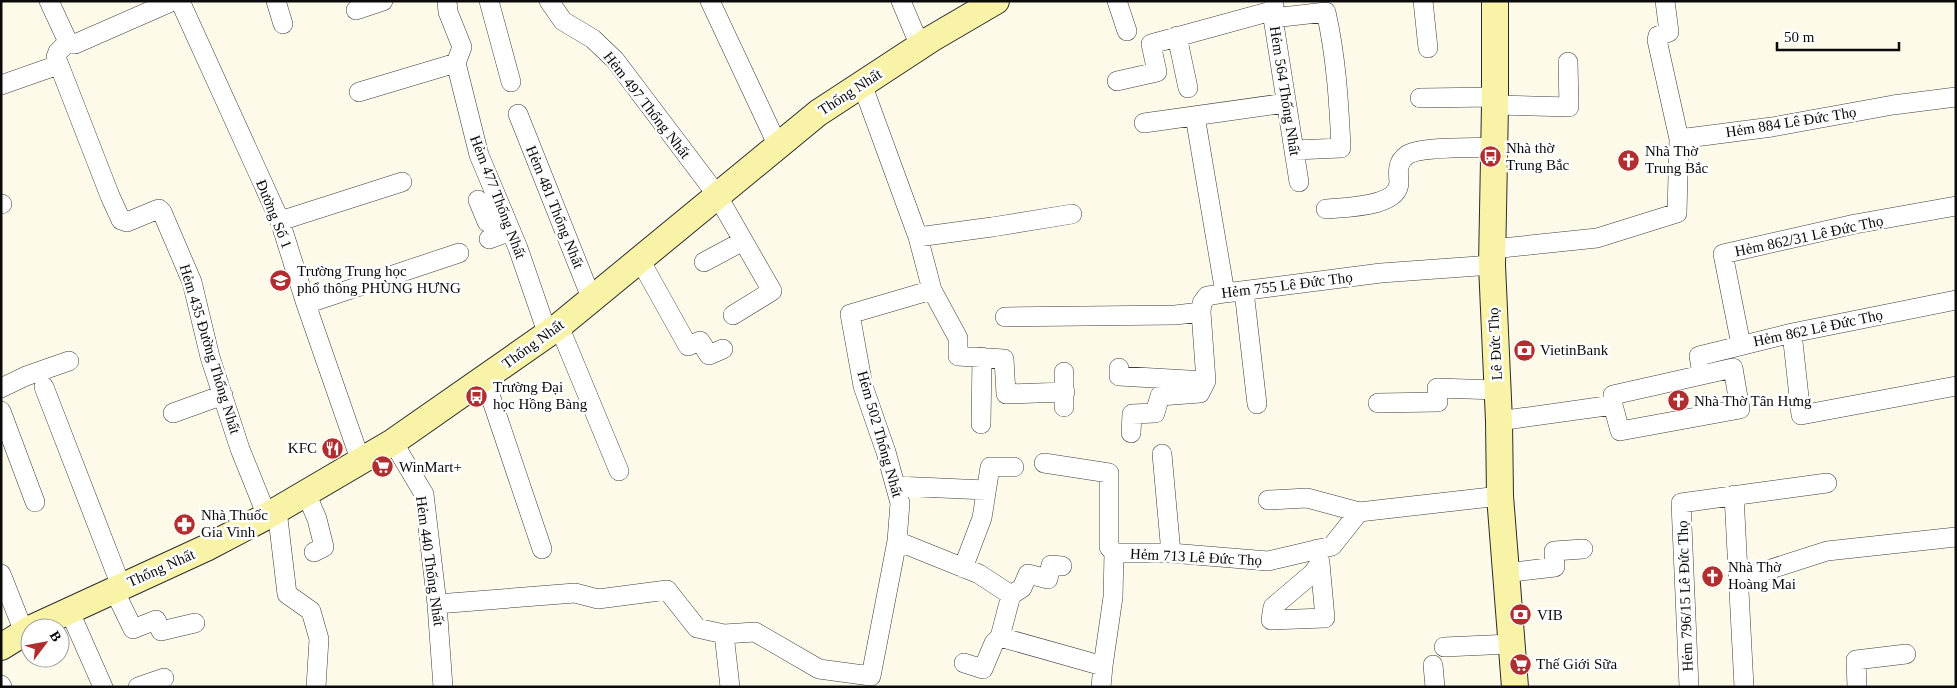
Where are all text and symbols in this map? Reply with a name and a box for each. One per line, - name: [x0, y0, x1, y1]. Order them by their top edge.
- scale bar: [1777, 20, 1900, 52]
- street label: Hẻm 564 Thống Nhất: [1267, 25, 1303, 158]
- text: 50 m: [1784, 29, 1815, 45]
- street label: Hẻm 497 Thống Nhất: [600, 48, 694, 162]
- street label: Thống Nhất: [815, 65, 885, 118]
- street label: Hẻm 884 Lê Đức Thọ: [1725, 104, 1857, 140]
- street label: Hẻm 477 Thống Nhất: [467, 133, 529, 262]
- place label: Nhà thờ Trung Bắc: [1506, 140, 1570, 173]
- street label: Hẻm 481 Thống Nhất: [523, 143, 587, 271]
- place label: Nhà Thờ Trung Bắc: [1645, 143, 1709, 176]
- bus stop icon: Nhà thờ Trung Bắc: [1478, 145, 1502, 169]
- church icon: Nhà Thờ Trung Bắc: [1617, 148, 1641, 172]
- street label: Đường Số 1: [253, 177, 295, 251]
- street label: Hẻm 862/31 Lê Đức Thọ: [1733, 212, 1885, 260]
- street label: Hẻm 435 Đường Thống Nhất: [177, 262, 244, 437]
- place label: Trường Trung học phổ thông PHÙNG HƯNG: [297, 263, 461, 296]
- school or university icon: Trường Trung học phổ thông PHÙNG HƯNG: [269, 268, 293, 292]
- street label: Hẻm 755 Lê Đức Thọ: [1221, 269, 1353, 301]
- street label: Hẻm 862 Lê Đức Thọ: [1752, 306, 1884, 350]
- street label: Lê Đức Thọ: [1485, 307, 1505, 381]
- street label: Thống Nhất: [499, 316, 568, 372]
- bank icon: VietinBank: [1512, 338, 1536, 362]
- place label: VietinBank: [1540, 342, 1609, 358]
- street label: Hẻm 502 Thống Nhất: [854, 369, 906, 500]
- place label: Trường Đại học Hồng Bàng: [493, 379, 588, 412]
- bus stop icon: Trường Đại học Hồng Bàng: [465, 384, 489, 408]
- church icon: Nhà Thờ Tân Hưng: [1666, 389, 1690, 413]
- place label: Nhà Thờ Tân Hưng: [1694, 393, 1812, 409]
- restaurant icon: KFC: [321, 436, 345, 460]
- place label: KFC: [288, 440, 317, 456]
- supermarket icon: WinMart+: [371, 455, 395, 479]
- place label: WinMart+: [399, 459, 462, 475]
- street label: Hẻm 440 Thống Nhất: [413, 495, 447, 628]
- place label: Nhà Thuốc Gia Vinh: [201, 507, 268, 540]
- pharmacy icon: Nhà Thuốc Gia Vinh: [173, 512, 197, 536]
- street label: Hẻm 796/15 Lê Đức Thọ: [1674, 520, 1696, 672]
- street label: Thống Nhất: [125, 546, 198, 590]
- street label: Hẻm 713 Lê Đức Thọ: [1130, 546, 1262, 568]
- place label: Nhà Thờ Hoàng Mai: [1728, 559, 1796, 592]
- church icon: Nhà Thờ Hoàng Mai: [1700, 564, 1724, 588]
- bank icon: VIB: [1509, 603, 1533, 627]
- place label: VIB: [1537, 607, 1563, 623]
- north arrow: [20, 618, 70, 668]
- text: B: [47, 628, 64, 644]
- supermarket icon: Thế Giới Sữa: [1508, 652, 1532, 676]
- place label: Thế Giới Sữa: [1536, 656, 1617, 672]

